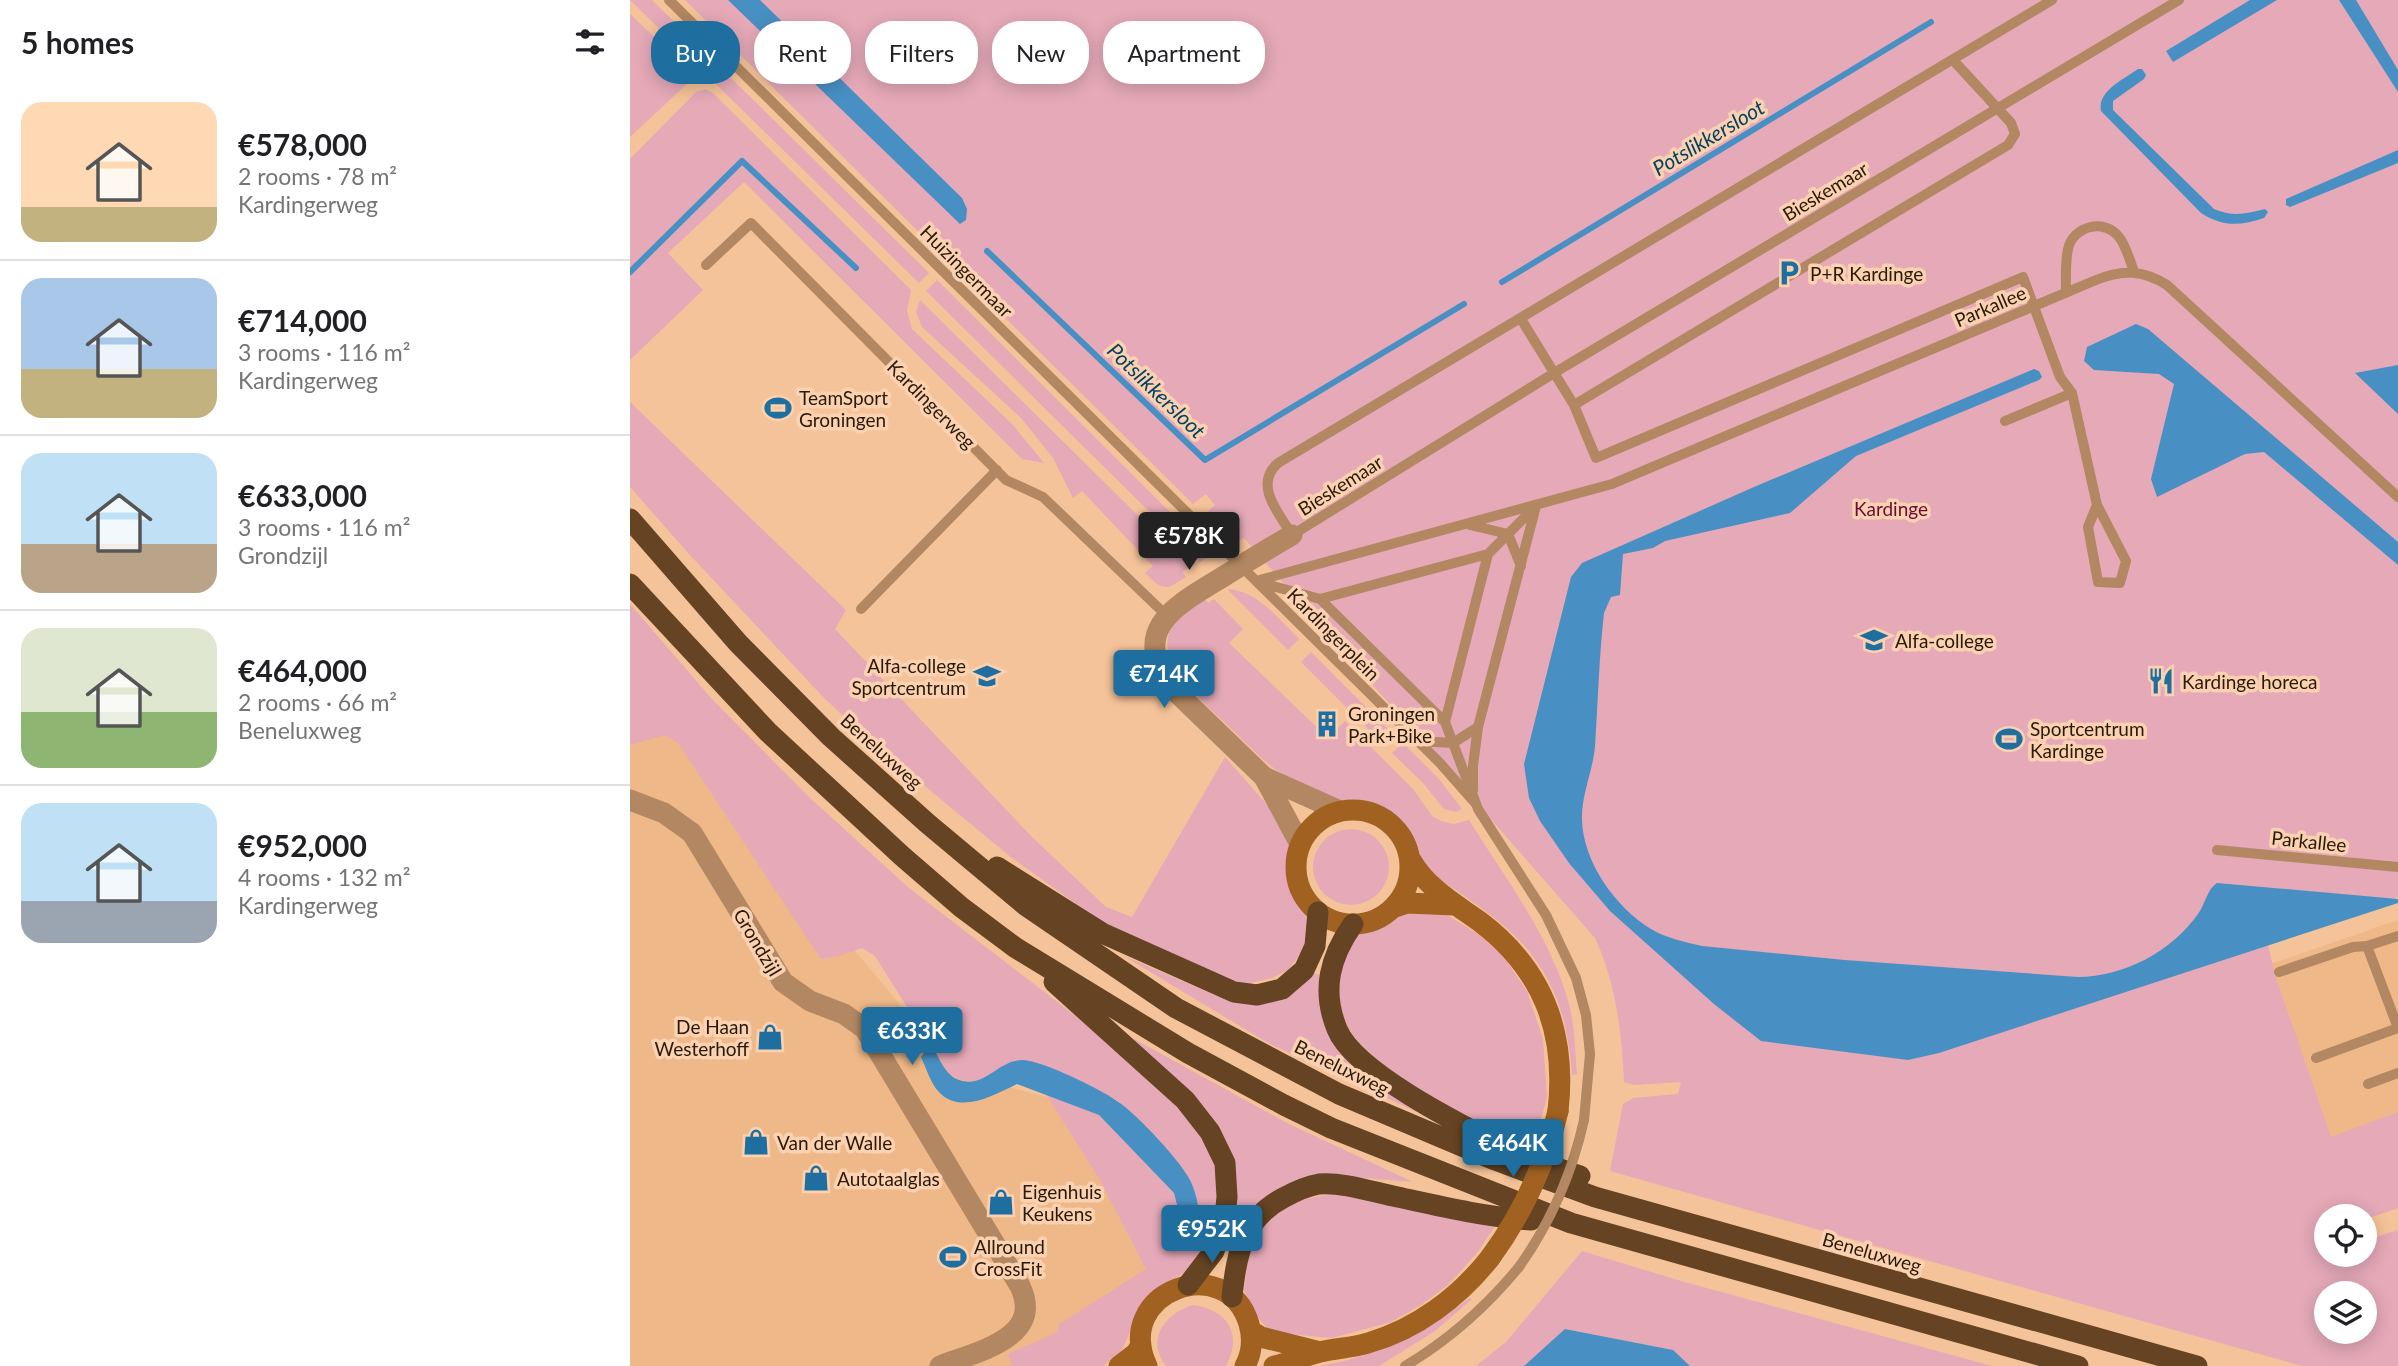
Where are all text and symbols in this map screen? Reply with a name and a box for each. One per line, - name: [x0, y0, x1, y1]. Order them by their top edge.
- chip: Buy: [651, 21, 740, 84]
- chip: Rent: [754, 21, 851, 84]
- chip: Filters: [865, 21, 978, 84]
- chip: New: [992, 21, 1089, 84]
- chip: Apartment: [1103, 21, 1265, 84]
- icon: filters: [571, 23, 609, 61]
- text: 5 homes: [21, 24, 134, 60]
- water label: Potslikkersloot: [1648, 94, 1769, 180]
- text: €578,000: [238, 126, 367, 162]
- icon: home: [77, 130, 161, 214]
- street label: Bieskemaar: [1778, 157, 1872, 225]
- text: 2 rooms · 78 m²: [238, 162, 397, 190]
- text: Kardingerweg: [238, 190, 378, 218]
- street label: Huizingermaar: [916, 220, 1018, 322]
- parking icon: P+R Kardinge: [1774, 258, 1804, 288]
- place label: P+R Kardinge: [1810, 262, 1923, 285]
- street label: Parkallee: [1951, 281, 2029, 331]
- text: €714,000: [238, 302, 367, 338]
- icon: home: [77, 306, 161, 390]
- water label: Potslikkersloot: [1103, 337, 1211, 443]
- text: 3 rooms · 116 m²: [238, 338, 410, 366]
- street label: Kardingerweg: [883, 355, 981, 453]
- text: Kardingerweg: [238, 366, 378, 394]
- place label: TeamSport Groningen: [799, 386, 888, 431]
- sports icon: TeamSport Groningen: [763, 393, 793, 423]
- street label: Bieskemaar: [1293, 450, 1387, 520]
- text: €633,000: [238, 477, 367, 513]
- icon: home: [77, 481, 161, 565]
- park label: Kardinge: [1854, 497, 1928, 520]
- pin: €578K: [1140, 512, 1238, 572]
- text: 3 rooms · 116 m²: [238, 513, 410, 541]
- text: €578K: [1154, 521, 1224, 549]
- text: Grondzijl: [238, 541, 328, 569]
- street label: Kardingerplein: [1283, 583, 1385, 685]
- school or university icon: Alfa-college: [1859, 625, 1889, 655]
- place label: Alfa-college: [1895, 629, 1994, 652]
- pin: €714K: [1115, 650, 1213, 710]
- text: €464,000: [238, 652, 367, 688]
- place label: Alfa-college Sportcentrum: [851, 654, 966, 699]
- icon: home: [77, 656, 161, 740]
- text: €714K: [1129, 659, 1199, 687]
- school or university icon: Alfa-college Sportcentrum: [972, 661, 1002, 691]
- restaurant icon: Kardinge horeca: [2146, 666, 2176, 696]
- place label: Kardinge horeca: [2182, 670, 2317, 693]
- text: 2 rooms · 66 m²: [238, 688, 397, 716]
- place label: Groningen Park+Bike: [1348, 702, 1435, 747]
- street label: Beneluxweg: [836, 708, 928, 794]
- building icon: Groningen Park+Bike: [1312, 709, 1342, 739]
- text: Beneluxweg: [238, 716, 362, 744]
- place label: Sportcentrum Kardinge: [2030, 717, 2145, 762]
- sports icon: Sportcentrum Kardinge: [1994, 724, 2024, 754]
- street label: Parkallee: [2270, 826, 2348, 856]
- text: €952,000: [238, 827, 367, 863]
- icon: home: [77, 831, 161, 915]
- text: 4 rooms · 132 m²: [238, 863, 410, 891]
- text: Kardingerweg: [238, 891, 378, 919]
- street label: Grondzijl: [729, 904, 787, 980]
- pin: €633K: [863, 1007, 961, 1067]
- place label: De Haan Westerhoff: [655, 1015, 749, 1060]
- text: €633K: [877, 1016, 947, 1044]
- shop icon: De Haan Westerhoff: [755, 1022, 785, 1052]
- street label: Beneluxweg: [1291, 1034, 1393, 1100]
- pin: €464K: [1464, 1120, 1562, 1179]
- shop icon: Van der Walle: [741, 1127, 771, 1157]
- text: €464K: [1478, 1128, 1548, 1156]
- place label: Van der Walle: [777, 1131, 892, 1154]
- shop icon: Autotaalglas: [801, 1163, 831, 1193]
- place label: Autotaalglas: [837, 1167, 940, 1190]
- place label: Eigenhuis Keukens: [1022, 1180, 1102, 1225]
- shop icon: Eigenhuis Keukens: [986, 1187, 1016, 1217]
- map controls: [2314, 1204, 2377, 1344]
- button: locate: [2314, 1204, 2377, 1267]
- pin: €952K: [1163, 1206, 1261, 1265]
- text: €952K: [1177, 1214, 1247, 1242]
- street label: Beneluxweg: [1820, 1227, 1924, 1277]
- place label: Allround CrossFit: [974, 1235, 1045, 1280]
- sports icon: Allround CrossFit: [938, 1242, 968, 1272]
- button: layers: [2314, 1281, 2377, 1344]

